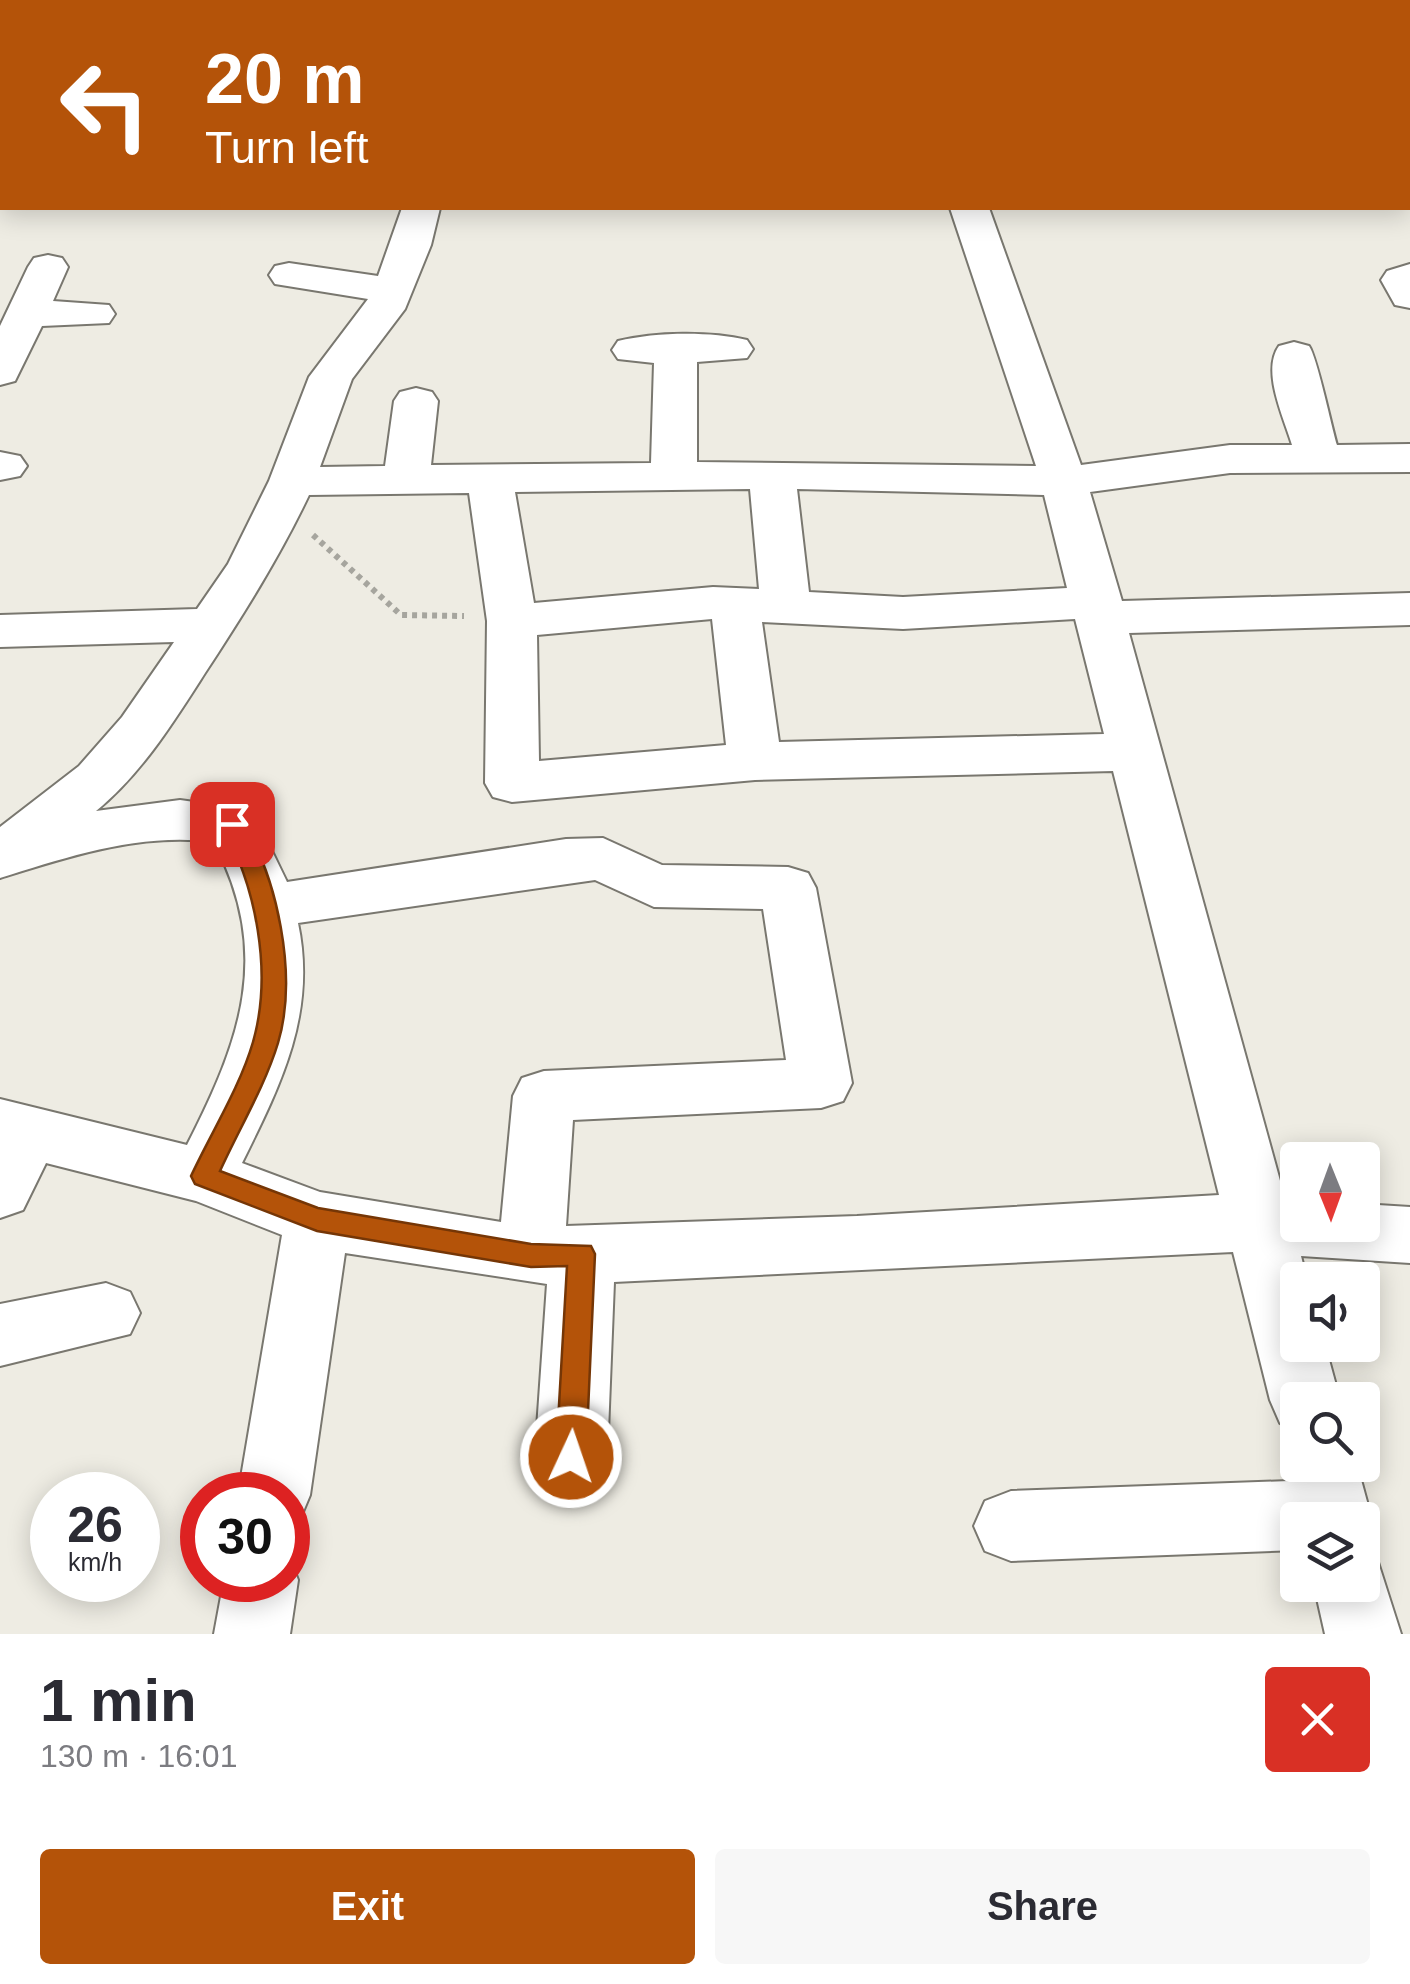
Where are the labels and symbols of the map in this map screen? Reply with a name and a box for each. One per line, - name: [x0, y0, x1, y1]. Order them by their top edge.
- pin: [190, 782, 275, 867]
- north arrow: [1280, 1142, 1380, 1242]
- position arrow: [519, 1405, 623, 1509]
- speed limit sign: 30: [180, 1472, 310, 1602]

